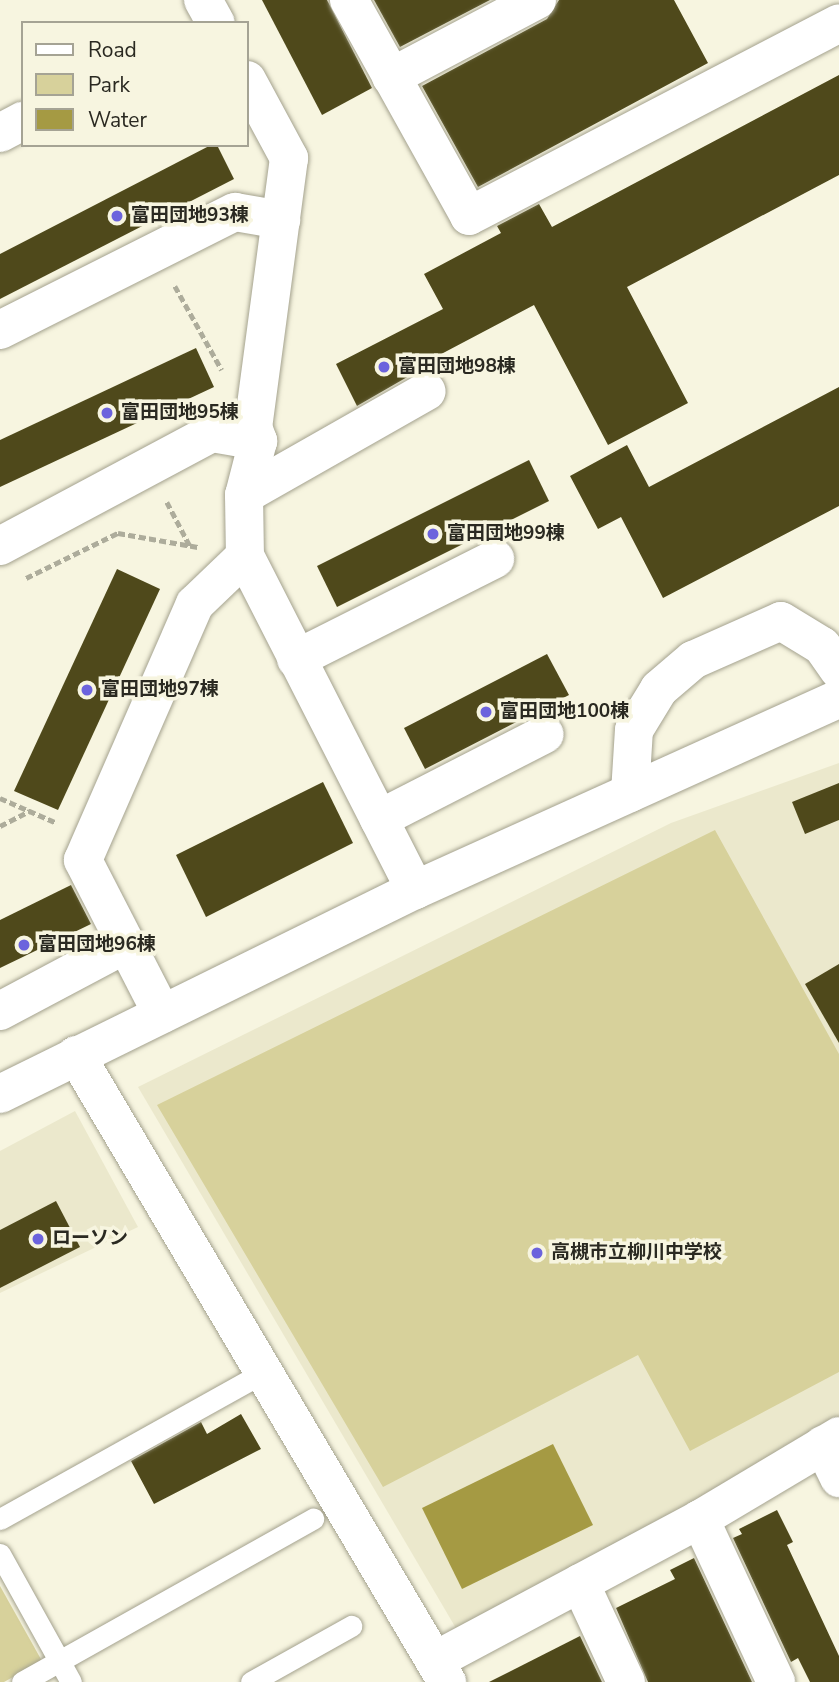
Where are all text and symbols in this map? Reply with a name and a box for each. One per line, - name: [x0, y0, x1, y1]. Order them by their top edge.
- legend: [21, 21, 248, 147]
- text: Road: [88, 36, 137, 64]
- text: Park: [88, 71, 130, 99]
- text: Water: [88, 106, 147, 134]
- place label: 富田団地93棟: [131, 205, 249, 227]
- marker: 富田団地93棟: [109, 208, 125, 224]
- place label: 富田団地98棟: [398, 356, 516, 378]
- marker: 富田団地98棟: [376, 359, 392, 375]
- place label: 富田団地95棟: [121, 402, 239, 424]
- marker: 富田団地95棟: [99, 405, 115, 421]
- place label: 富田団地99棟: [447, 523, 565, 545]
- marker: 富田団地99棟: [425, 526, 441, 542]
- place label: 富田団地97棟: [101, 679, 219, 701]
- marker: 富田団地97棟: [79, 682, 95, 698]
- place label: 富田団地100棟: [500, 701, 629, 723]
- marker: 富田団地100棟: [478, 704, 494, 720]
- place label: 富田団地96棟: [38, 934, 156, 956]
- marker: 富田団地96棟: [16, 937, 32, 953]
- place label: ローソン: [52, 1228, 128, 1250]
- marker: ローソン: [30, 1231, 46, 1247]
- place label: 高槻市立柳川中学校: [551, 1242, 722, 1264]
- marker: 高槻市立柳川中学校: [529, 1245, 545, 1261]

